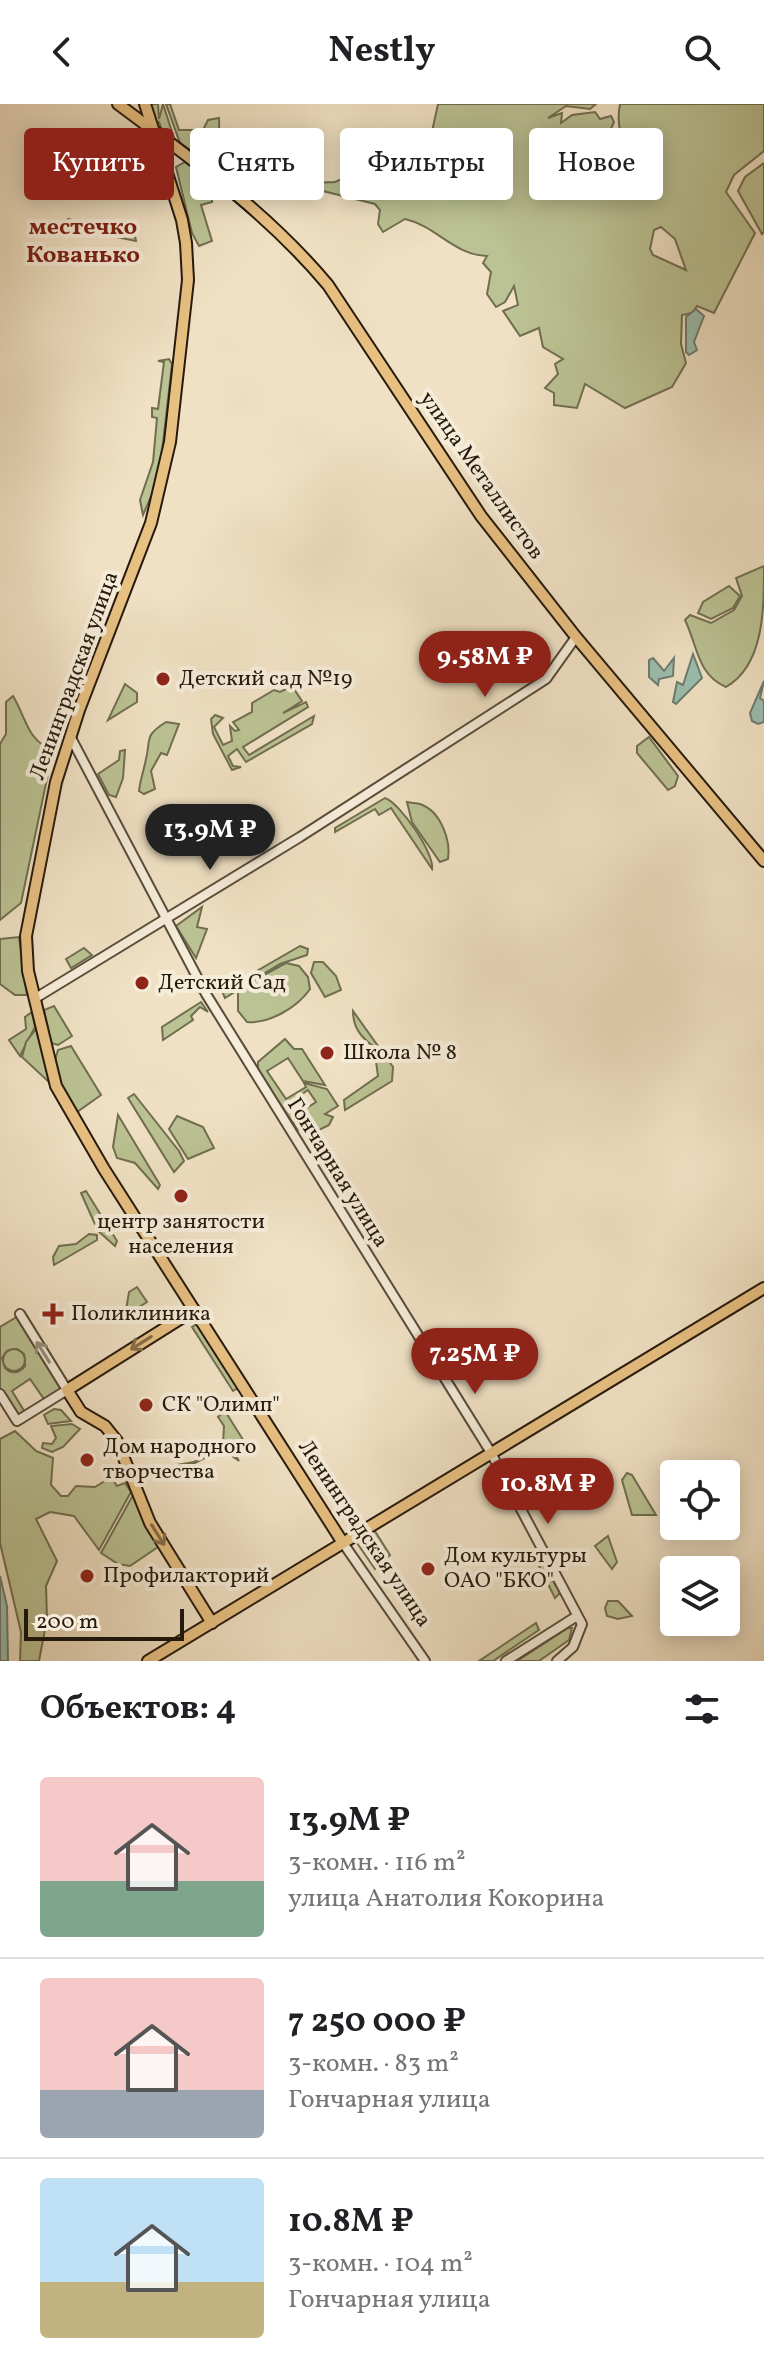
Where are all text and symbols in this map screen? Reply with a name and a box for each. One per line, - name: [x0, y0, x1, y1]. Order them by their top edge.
- text: Nestly: [329, 27, 435, 77]
- icon: back: [40, 30, 84, 74]
- icon: search: [680, 30, 724, 74]
- chip: Купить: [24, 128, 174, 200]
- chip: Снять: [190, 128, 324, 200]
- chip: Фильтры: [340, 128, 513, 200]
- chip: Новое: [529, 128, 663, 200]
- district label: местечко Кованько: [26, 211, 140, 273]
- street label: улица Металлистов: [411, 386, 551, 566]
- street label: Ленинградская улица: [23, 567, 127, 785]
- pin: 9.58M ₽: [411, 631, 559, 699]
- text: 9.58M ₽: [437, 639, 533, 675]
- place label: Детский сад №19: [179, 664, 352, 695]
- marker: Детский сад №19: [154, 670, 172, 688]
- pin: 13.9M ₽: [136, 804, 284, 872]
- text: 13.9M ₽: [163, 812, 257, 848]
- place label: Детский Сад: [158, 968, 286, 999]
- marker: Детский Сад: [133, 974, 151, 992]
- place label: Школа № 8: [343, 1038, 457, 1069]
- marker: Школа № 8: [318, 1044, 336, 1062]
- street label: Гончарная улица: [278, 1092, 396, 1254]
- marker: центр занятости населения: [172, 1187, 190, 1205]
- place label: центр занятости населения: [97, 1207, 265, 1263]
- place label: Поликлиника: [71, 1299, 211, 1330]
- marker: Поликлиника: [42, 1303, 64, 1325]
- pin: 7.25M ₽: [401, 1328, 549, 1396]
- one-way arrow: [130, 1335, 153, 1351]
- text: 7.25M ₽: [429, 1336, 521, 1372]
- one-way arrow: [35, 1341, 51, 1364]
- place label: СК "Олимп": [162, 1390, 280, 1421]
- marker: СК "Олимп": [137, 1396, 155, 1414]
- place label: Дом народного творчества: [103, 1432, 256, 1488]
- street label: Ленинградская улица: [290, 1434, 438, 1634]
- marker: Дом народного творчества: [78, 1451, 96, 1469]
- pin: 10.8M ₽: [474, 1458, 622, 1526]
- map controls: [660, 1460, 740, 1636]
- button: locate: [660, 1460, 740, 1540]
- text: 10.8M ₽: [500, 1466, 596, 1502]
- one-way arrow: [150, 1523, 166, 1546]
- place label: Дом культуры ОАО "БКО": [444, 1541, 587, 1597]
- button: layers: [660, 1556, 740, 1636]
- marker: Дом культуры ОАО "БКО": [419, 1560, 437, 1578]
- place label: Профилакторий: [103, 1561, 269, 1592]
- marker: Профилакторий: [78, 1567, 96, 1585]
- scale bar: [24, 1605, 184, 1641]
- text: 200 m: [36, 1607, 98, 1638]
- text: Объектов: 4: [40, 1686, 236, 1733]
- icon: filters: [680, 1687, 724, 1731]
- text: 13.9M ₽: [288, 1798, 410, 1845]
- icon: home: [104, 1809, 200, 1905]
- text: 3-комн. · 116 m²: [288, 1845, 466, 1881]
- text: улица Анатолия Кокорина: [288, 1881, 604, 1917]
- text: 7 250 000 ₽: [288, 1999, 466, 2046]
- icon: home: [104, 2010, 200, 2106]
- text: 3-комн. · 83 m²: [288, 2046, 459, 2082]
- text: Гончарная улица: [288, 2082, 491, 2118]
- text: 10.8M ₽: [288, 2199, 414, 2246]
- icon: home: [104, 2210, 200, 2306]
- text: 3-комн. · 104 m²: [288, 2246, 473, 2282]
- text: Гончарная улица: [288, 2282, 491, 2318]

